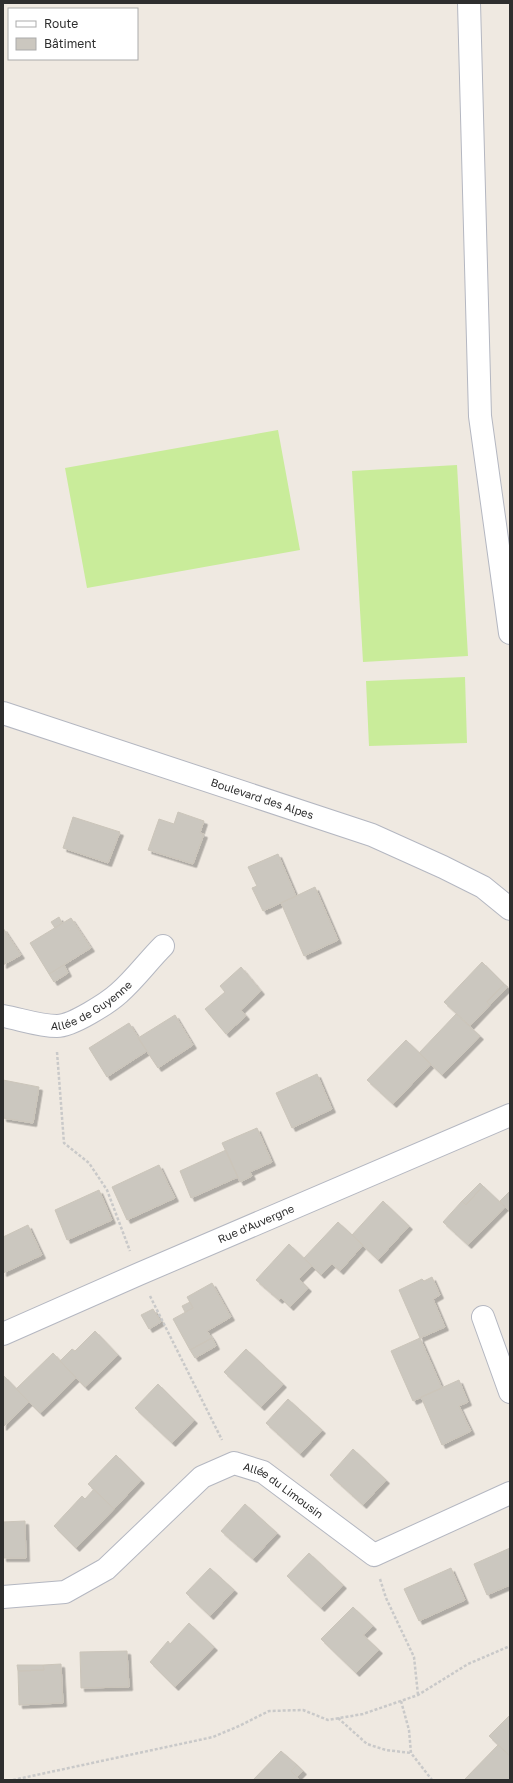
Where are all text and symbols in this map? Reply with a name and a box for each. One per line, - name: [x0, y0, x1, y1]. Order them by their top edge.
- legend: [8, 8, 138, 60]
- text: Route: [44, 16, 78, 31]
- text: Bâtiment: [44, 36, 97, 51]
- street label: Boulevard des Alpes: [209, 775, 316, 821]
- street label: Allée de Guyenne: [51, 978, 134, 1032]
- street label: Rue d'Auvergne: [216, 1201, 296, 1245]
- street label: Allée du Limousin: [242, 1459, 326, 1521]

